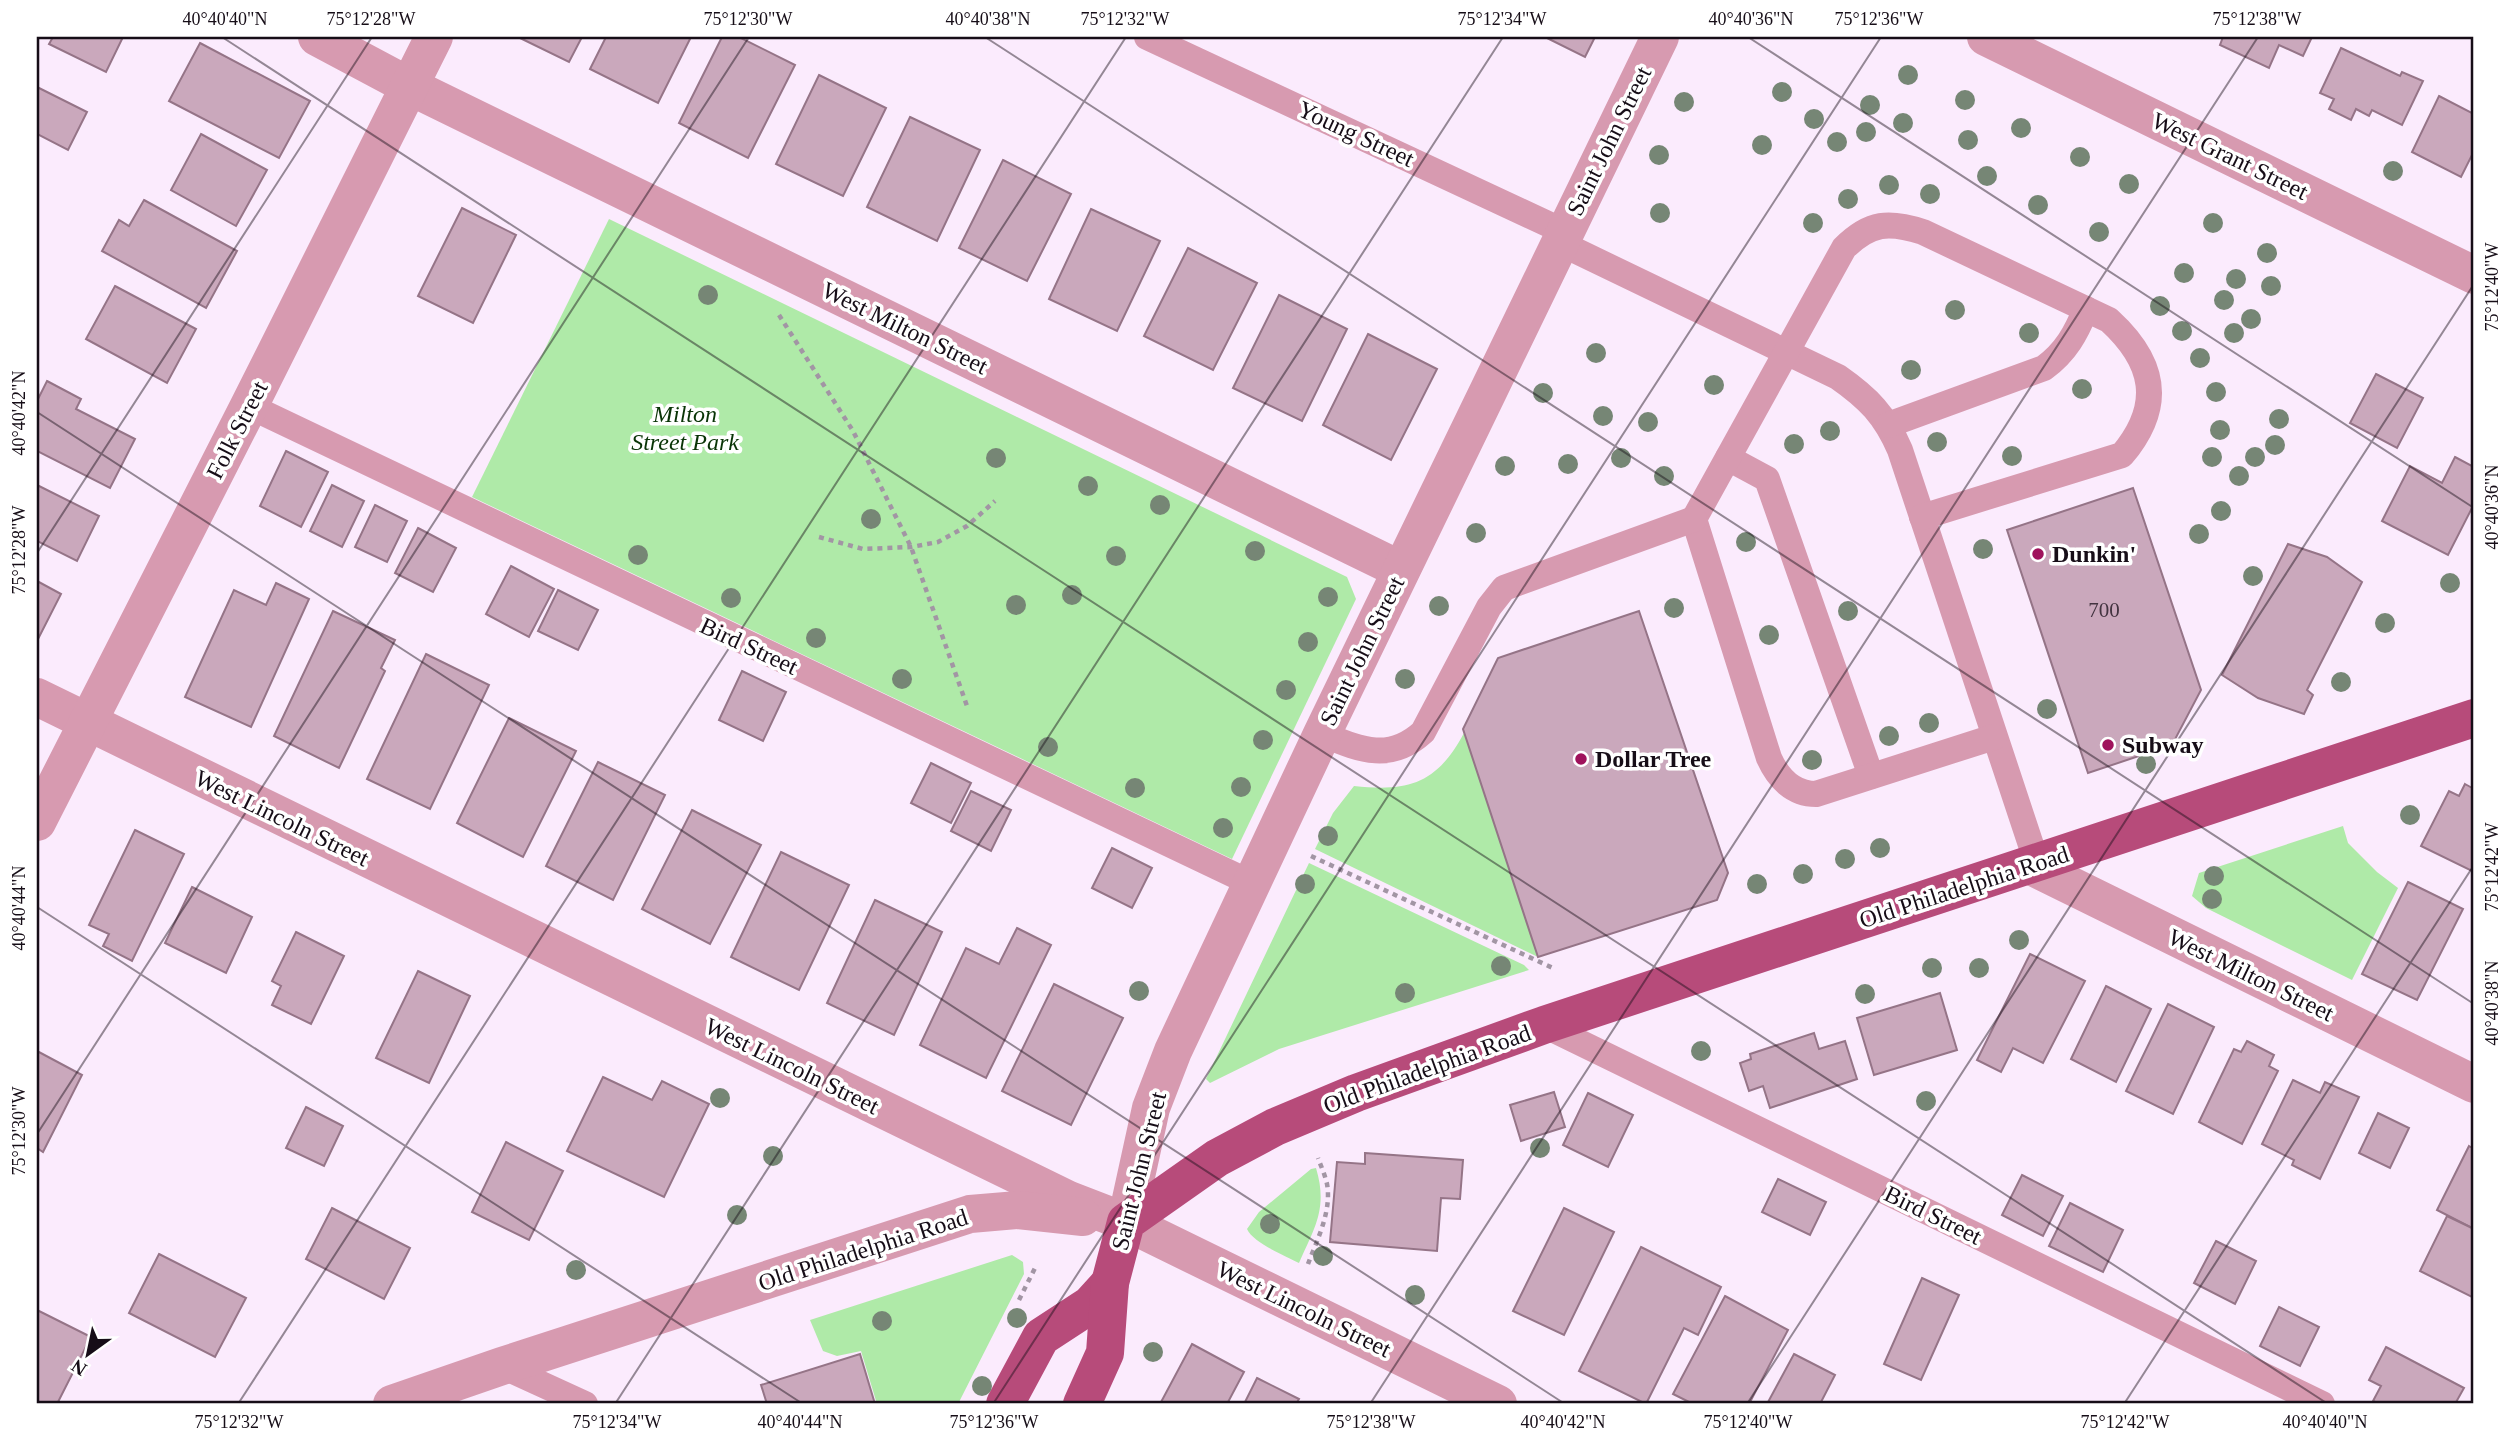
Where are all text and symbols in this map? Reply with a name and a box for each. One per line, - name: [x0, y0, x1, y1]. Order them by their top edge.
- text: 40°40'40"N: [183, 9, 267, 29]
- text: 75°12'28"W: [327, 9, 415, 29]
- text: 75°12'30"W: [704, 9, 792, 29]
- text: 40°40'38"N: [946, 9, 1030, 29]
- text: 75°12'32"W: [1081, 9, 1169, 29]
- text: 75°12'34"W: [1458, 9, 1546, 29]
- text: 40°40'36"N: [1709, 9, 1793, 29]
- text: 75°12'36"W: [1835, 9, 1923, 29]
- text: 75°12'38"W: [2213, 9, 2301, 29]
- street label: Saint John Street: [1562, 62, 1656, 220]
- street label: Young Street: [1294, 96, 1418, 172]
- street label: West Grant Street: [2148, 107, 2312, 205]
- text: 75°12'40"W: [2482, 243, 2502, 331]
- street label: West Milton Street: [818, 277, 992, 379]
- text: 40°40'42"N: [9, 371, 29, 455]
- street label: Folk Street: [201, 377, 273, 483]
- park label: Milton Street Park: [631, 401, 739, 455]
- text: 40°40'36"N: [2482, 465, 2502, 549]
- text: 75°12'28"W: [9, 506, 29, 594]
- place label: Dunkin': [2052, 541, 2136, 567]
- marker: Dunkin': [2030, 546, 2046, 562]
- street label: Saint John Street: [1315, 572, 1409, 730]
- house number: 700: [2088, 598, 2120, 622]
- street label: Bird Street: [696, 612, 802, 680]
- place label: Subway: [2122, 732, 2203, 758]
- marker: Subway: [2100, 737, 2116, 753]
- place label: Dollar Tree: [1595, 746, 1712, 772]
- marker: Dollar Tree: [1573, 751, 1589, 767]
- street label: West Lincoln Street: [191, 765, 373, 871]
- text: 75°12'42"W: [2482, 823, 2502, 911]
- street label: Old Philadelphia Road: [1856, 841, 2072, 933]
- text: 40°40'44"N: [9, 866, 29, 950]
- street label: West Milton Street: [2164, 924, 2338, 1026]
- text: 40°40'38"N: [2482, 961, 2502, 1045]
- street label: West Lincoln Street: [701, 1013, 883, 1119]
- street label: Old Philadelphia Road: [1320, 1019, 1534, 1119]
- text: 75°12'30"W: [9, 1087, 29, 1175]
- street label: Saint John Street: [1107, 1089, 1171, 1253]
- street label: Bird Street: [1880, 1180, 1986, 1250]
- street label: Old Philadelphia Road: [755, 1204, 971, 1296]
- street label: West Lincoln Street: [1213, 1256, 1395, 1362]
- north arrow: [52, 1318, 122, 1388]
- text: N: [67, 1355, 90, 1380]
- text: 75°12'32"W: [195, 1412, 283, 1432]
- text: 75°12'34"W: [573, 1412, 661, 1432]
- text: 40°40'44"N: [758, 1412, 842, 1432]
- text: 75°12'36"W: [950, 1412, 1038, 1432]
- text: 75°12'38"W: [1327, 1412, 1415, 1432]
- text: 40°40'42"N: [1521, 1412, 1605, 1432]
- text: 75°12'40"W: [1704, 1412, 1792, 1432]
- text: 75°12'42"W: [2081, 1412, 2169, 1432]
- text: 40°40'40"N: [2283, 1412, 2367, 1432]

